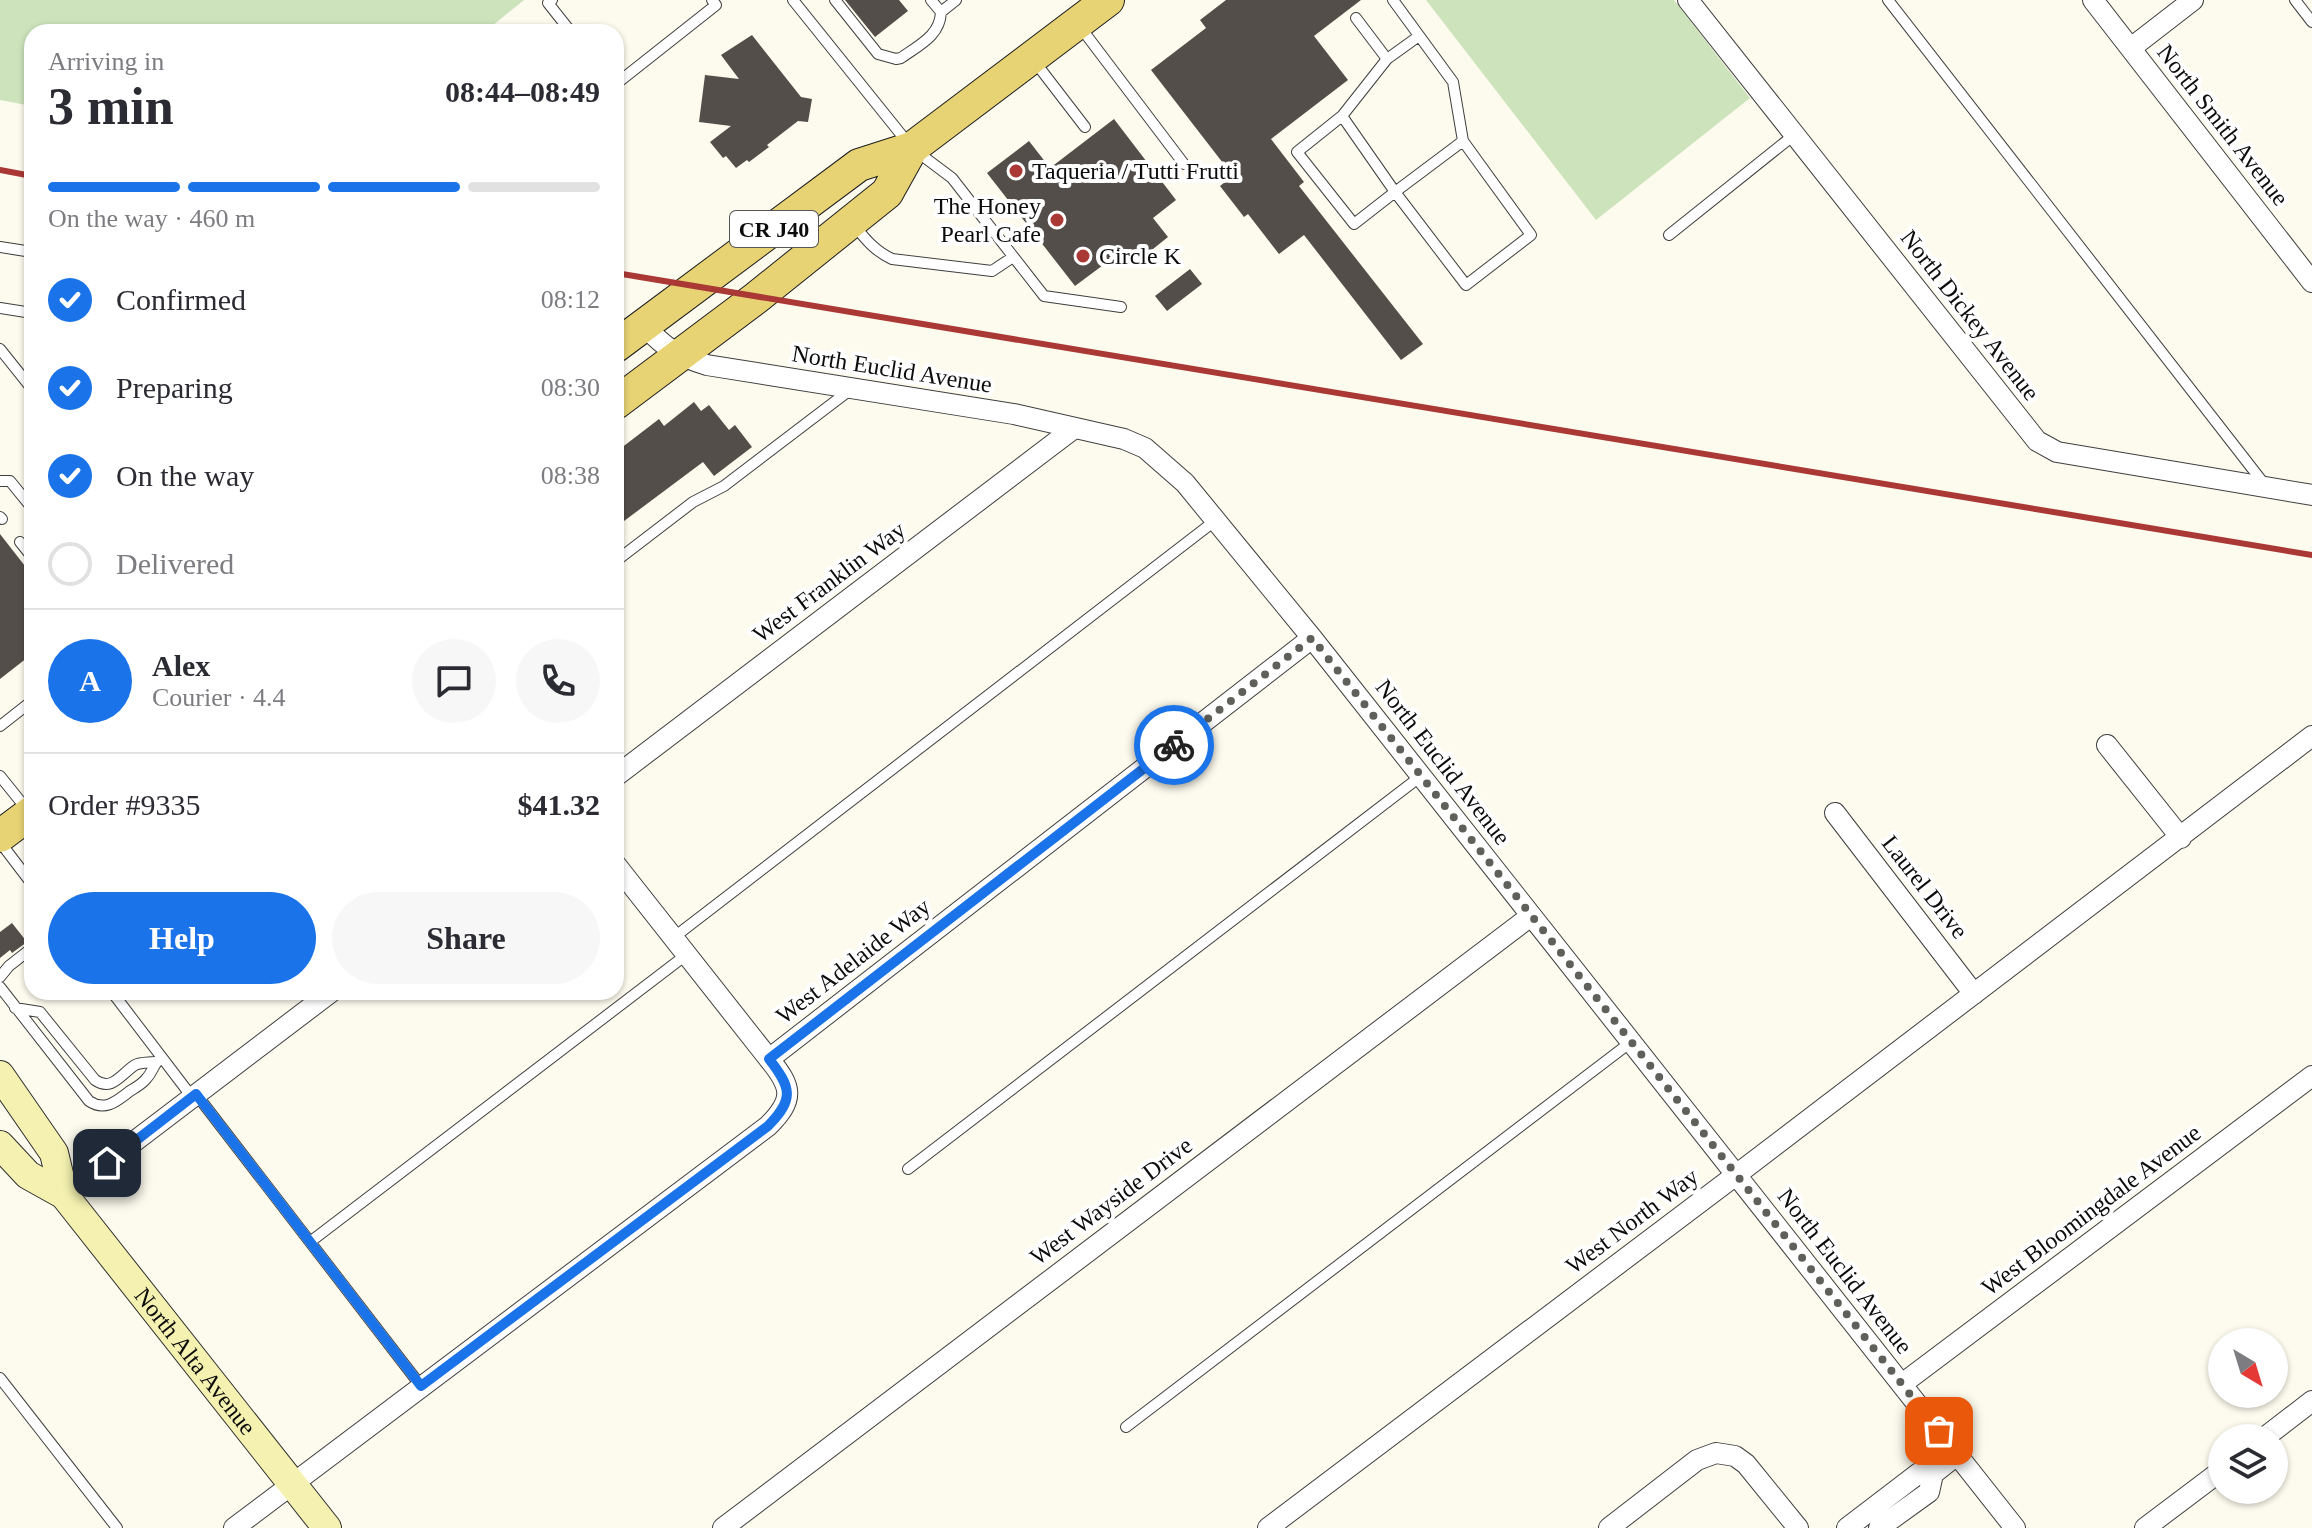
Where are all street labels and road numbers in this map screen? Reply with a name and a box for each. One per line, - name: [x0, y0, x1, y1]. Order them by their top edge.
- street label: North Smith Avenue: [2152, 39, 2294, 211]
- road number: CR J40: [730, 211, 818, 247]
- street label: North Dickey Avenue: [1895, 225, 2045, 405]
- street label: North Euclid Avenue: [790, 340, 994, 398]
- street label: West Franklin Way: [748, 516, 910, 648]
- street label: North Euclid Avenue: [1371, 674, 1515, 850]
- street label: Laurel Drive: [1877, 830, 1973, 944]
- street label: West Adelaide Way: [771, 893, 935, 1029]
- street label: West Bloomingdale Avenue: [1977, 1119, 2205, 1301]
- street label: West Wayside Drive: [1025, 1132, 1197, 1270]
- street label: West North Way: [1561, 1163, 1703, 1279]
- street label: North Euclid Avenue: [1773, 1183, 1917, 1359]
- street label: North Alta Avenue: [129, 1283, 261, 1440]

